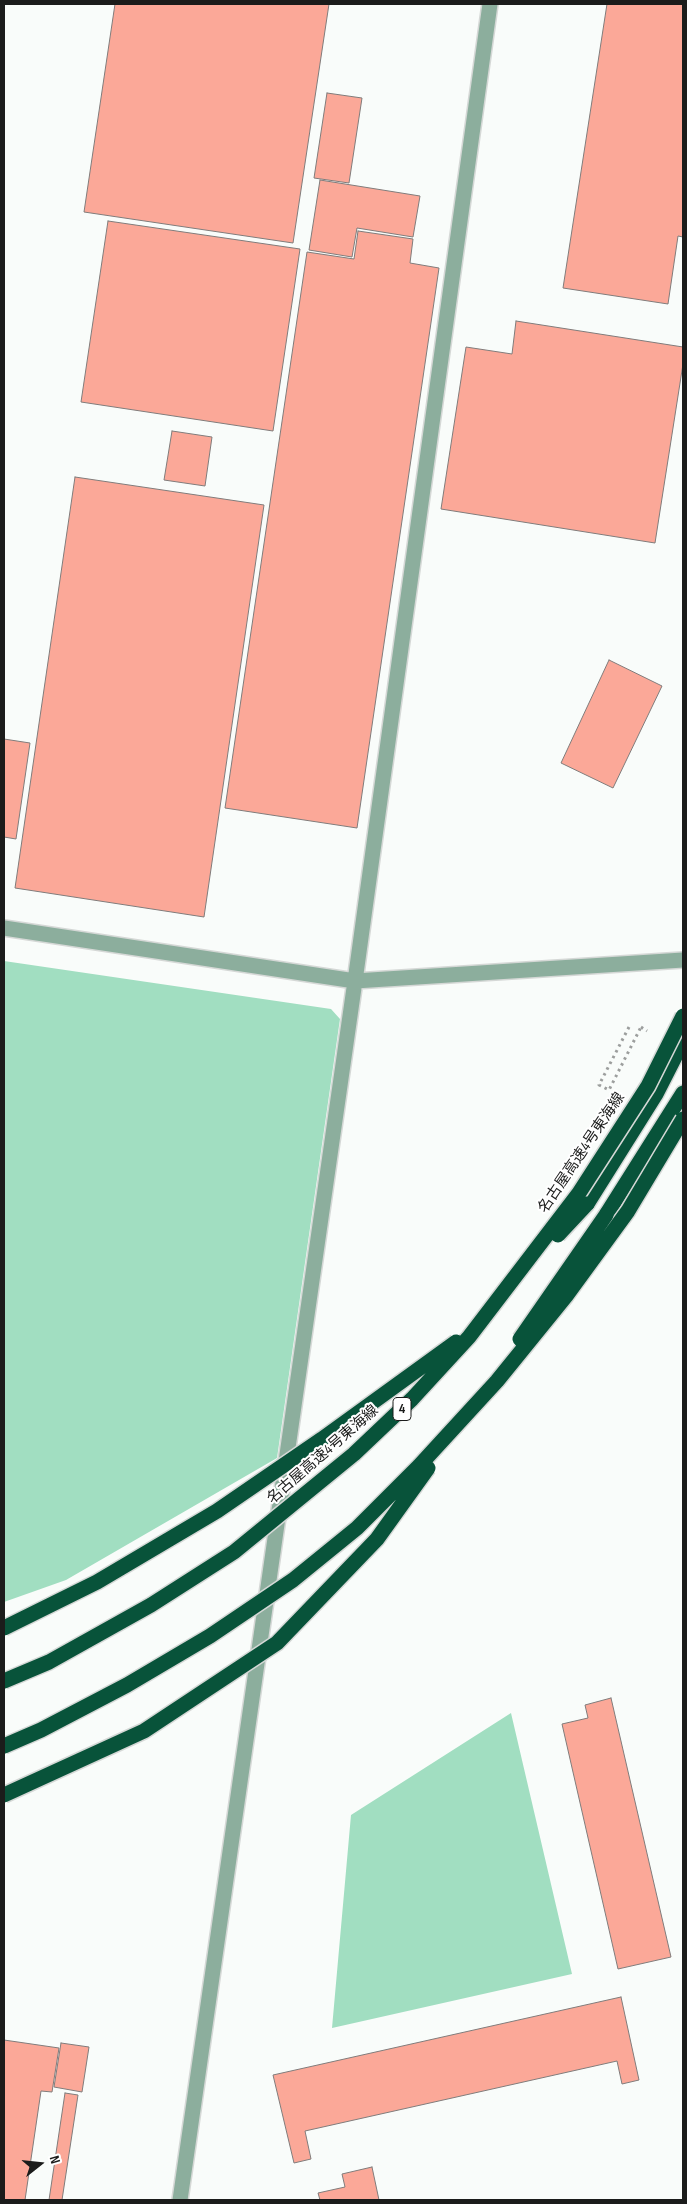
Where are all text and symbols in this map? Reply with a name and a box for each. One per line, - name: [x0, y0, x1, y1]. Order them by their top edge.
- street label: 名古屋高速4号東海線: [535, 1089, 629, 1217]
- road number: 4: [393, 1398, 411, 1420]
- street label: 名古屋高速4号東海線: [264, 1402, 382, 1508]
- north arrow: [15, 2139, 65, 2189]
- text: N: [46, 2154, 64, 2166]

